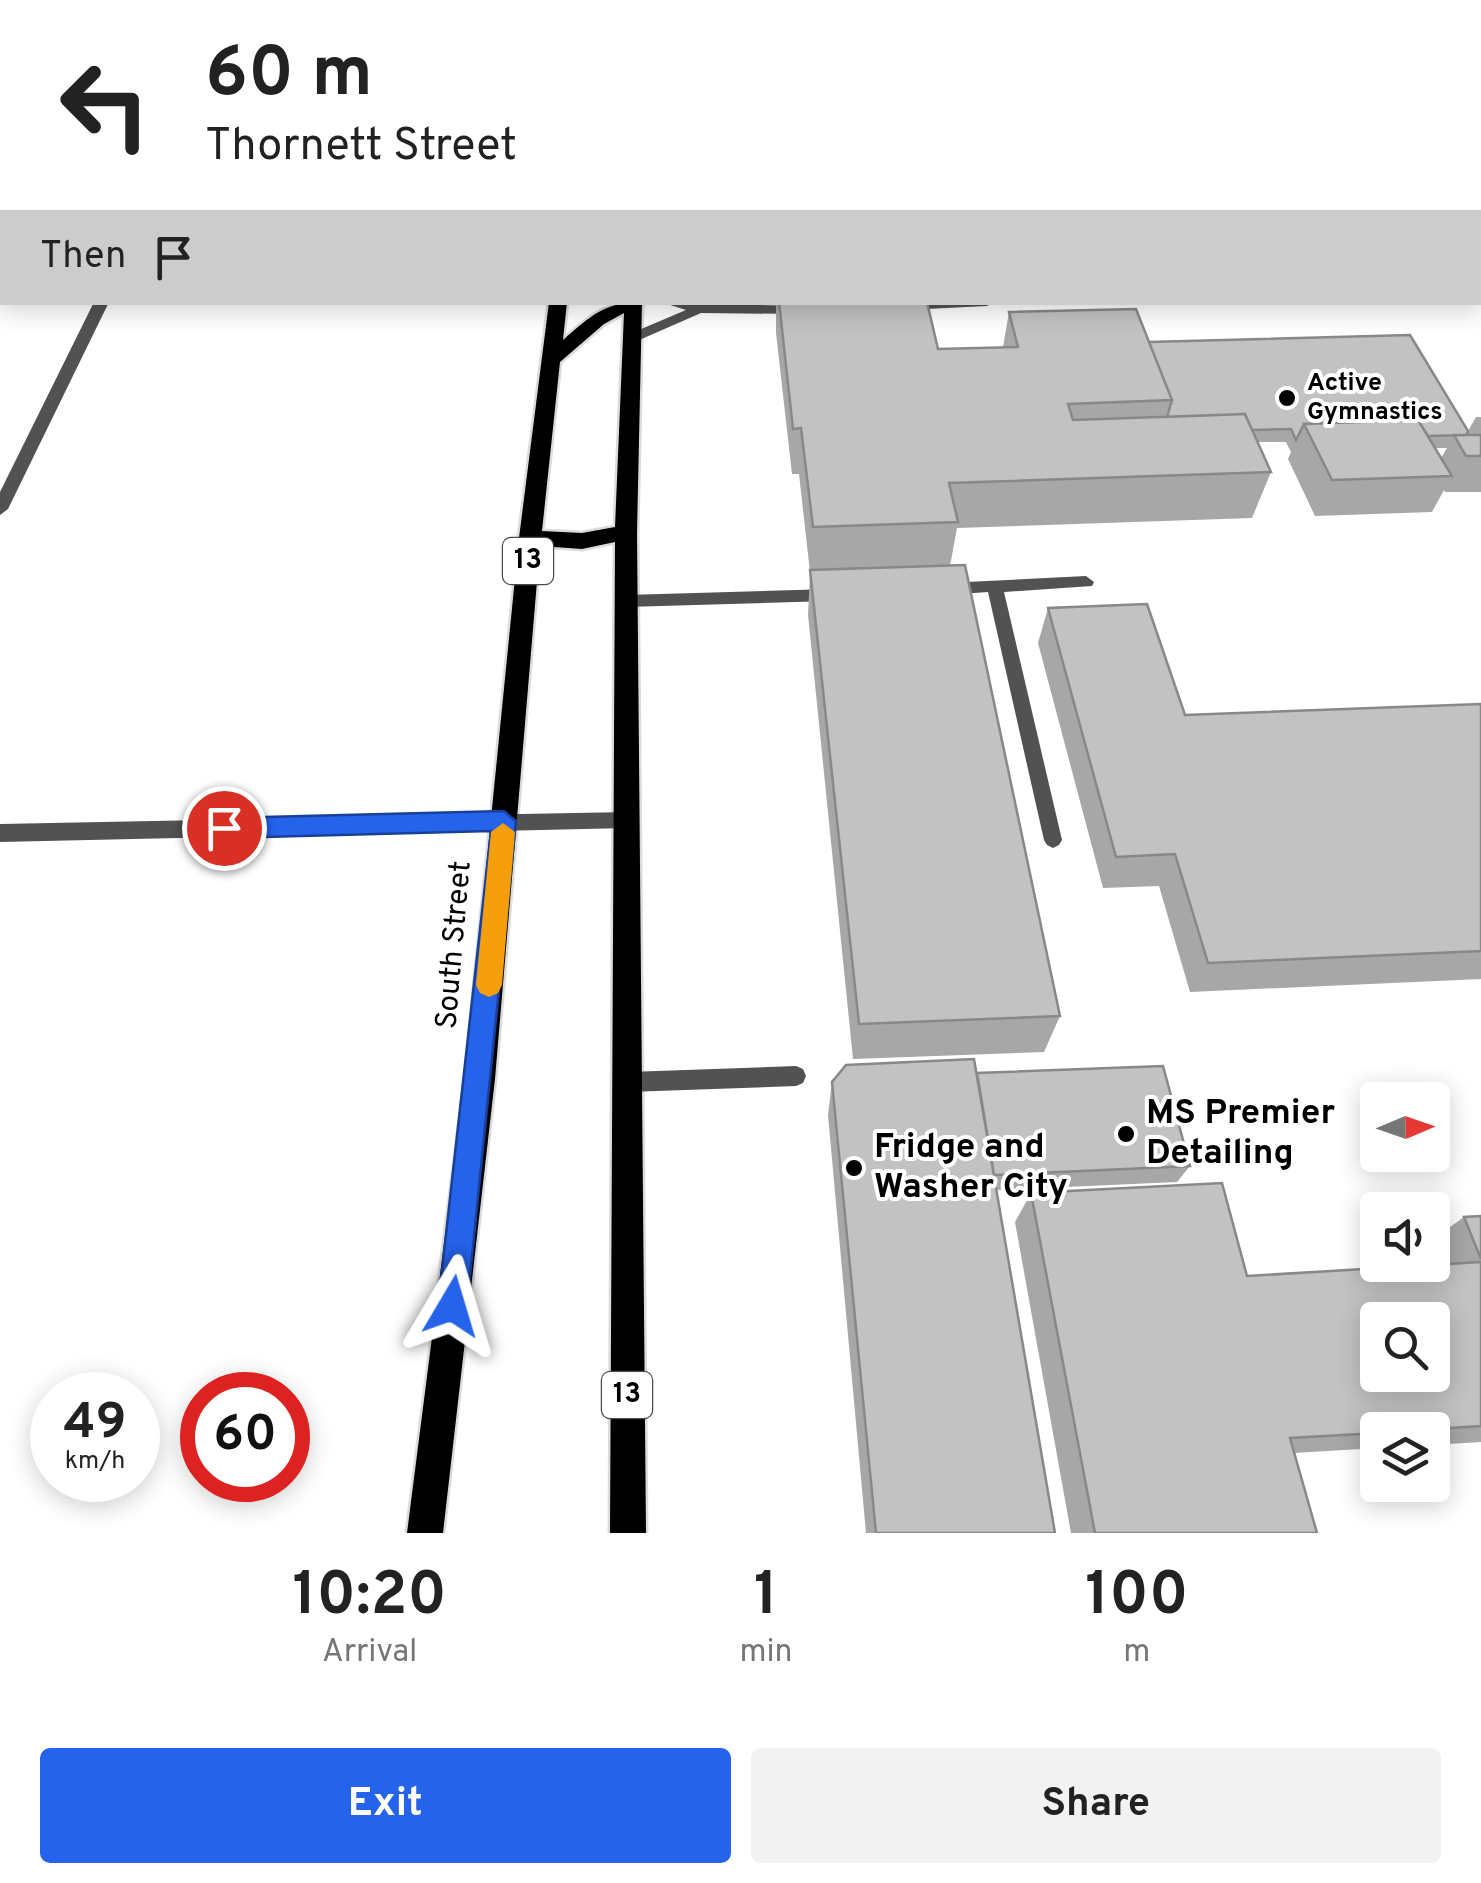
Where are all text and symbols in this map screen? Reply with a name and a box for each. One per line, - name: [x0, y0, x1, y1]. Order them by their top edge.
- text: 60 m: [205, 32, 373, 121]
- icon: left: [40, 40, 170, 170]
- text: Thornett Street: [205, 119, 517, 176]
- icon: arrive: [146, 230, 201, 285]
- text: Then: [40, 233, 126, 282]
- place label: Active Gymnastics: [1307, 368, 1443, 429]
- marker: Active Gymnastics: [1276, 387, 1298, 409]
- road number: 13: [503, 538, 553, 584]
- pin: [182, 786, 267, 871]
- icon: arrive: [197, 801, 252, 856]
- street label: South Street: [429, 860, 481, 1030]
- north arrow: [1360, 1082, 1450, 1172]
- map controls: [1360, 1082, 1450, 1502]
- place label: MS Premier Detailing: [1146, 1092, 1335, 1176]
- marker: MS Premier Detailing: [1115, 1123, 1137, 1145]
- place label: Fridge and Washer City: [874, 1126, 1068, 1210]
- marker: Fridge and Washer City: [843, 1157, 865, 1179]
- button: sound: [1360, 1192, 1450, 1282]
- position arrow: [400, 1254, 504, 1358]
- button: search: [1360, 1302, 1450, 1392]
- speed limit sign: 60: [180, 1372, 310, 1502]
- road number: 13: [602, 1372, 652, 1418]
- text: 49: [64, 1393, 126, 1456]
- button: layers: [1360, 1412, 1450, 1502]
- text: km/h: [65, 1446, 125, 1478]
- text: 10:20: [293, 1560, 447, 1636]
- text: 1: [754, 1560, 778, 1636]
- text: 100: [1085, 1560, 1188, 1636]
- text: Arrival: [322, 1633, 417, 1673]
- text: min: [739, 1633, 793, 1673]
- text: m: [1123, 1633, 1150, 1673]
- button: Exit: [40, 1748, 731, 1863]
- button: Share: [751, 1748, 1441, 1863]

